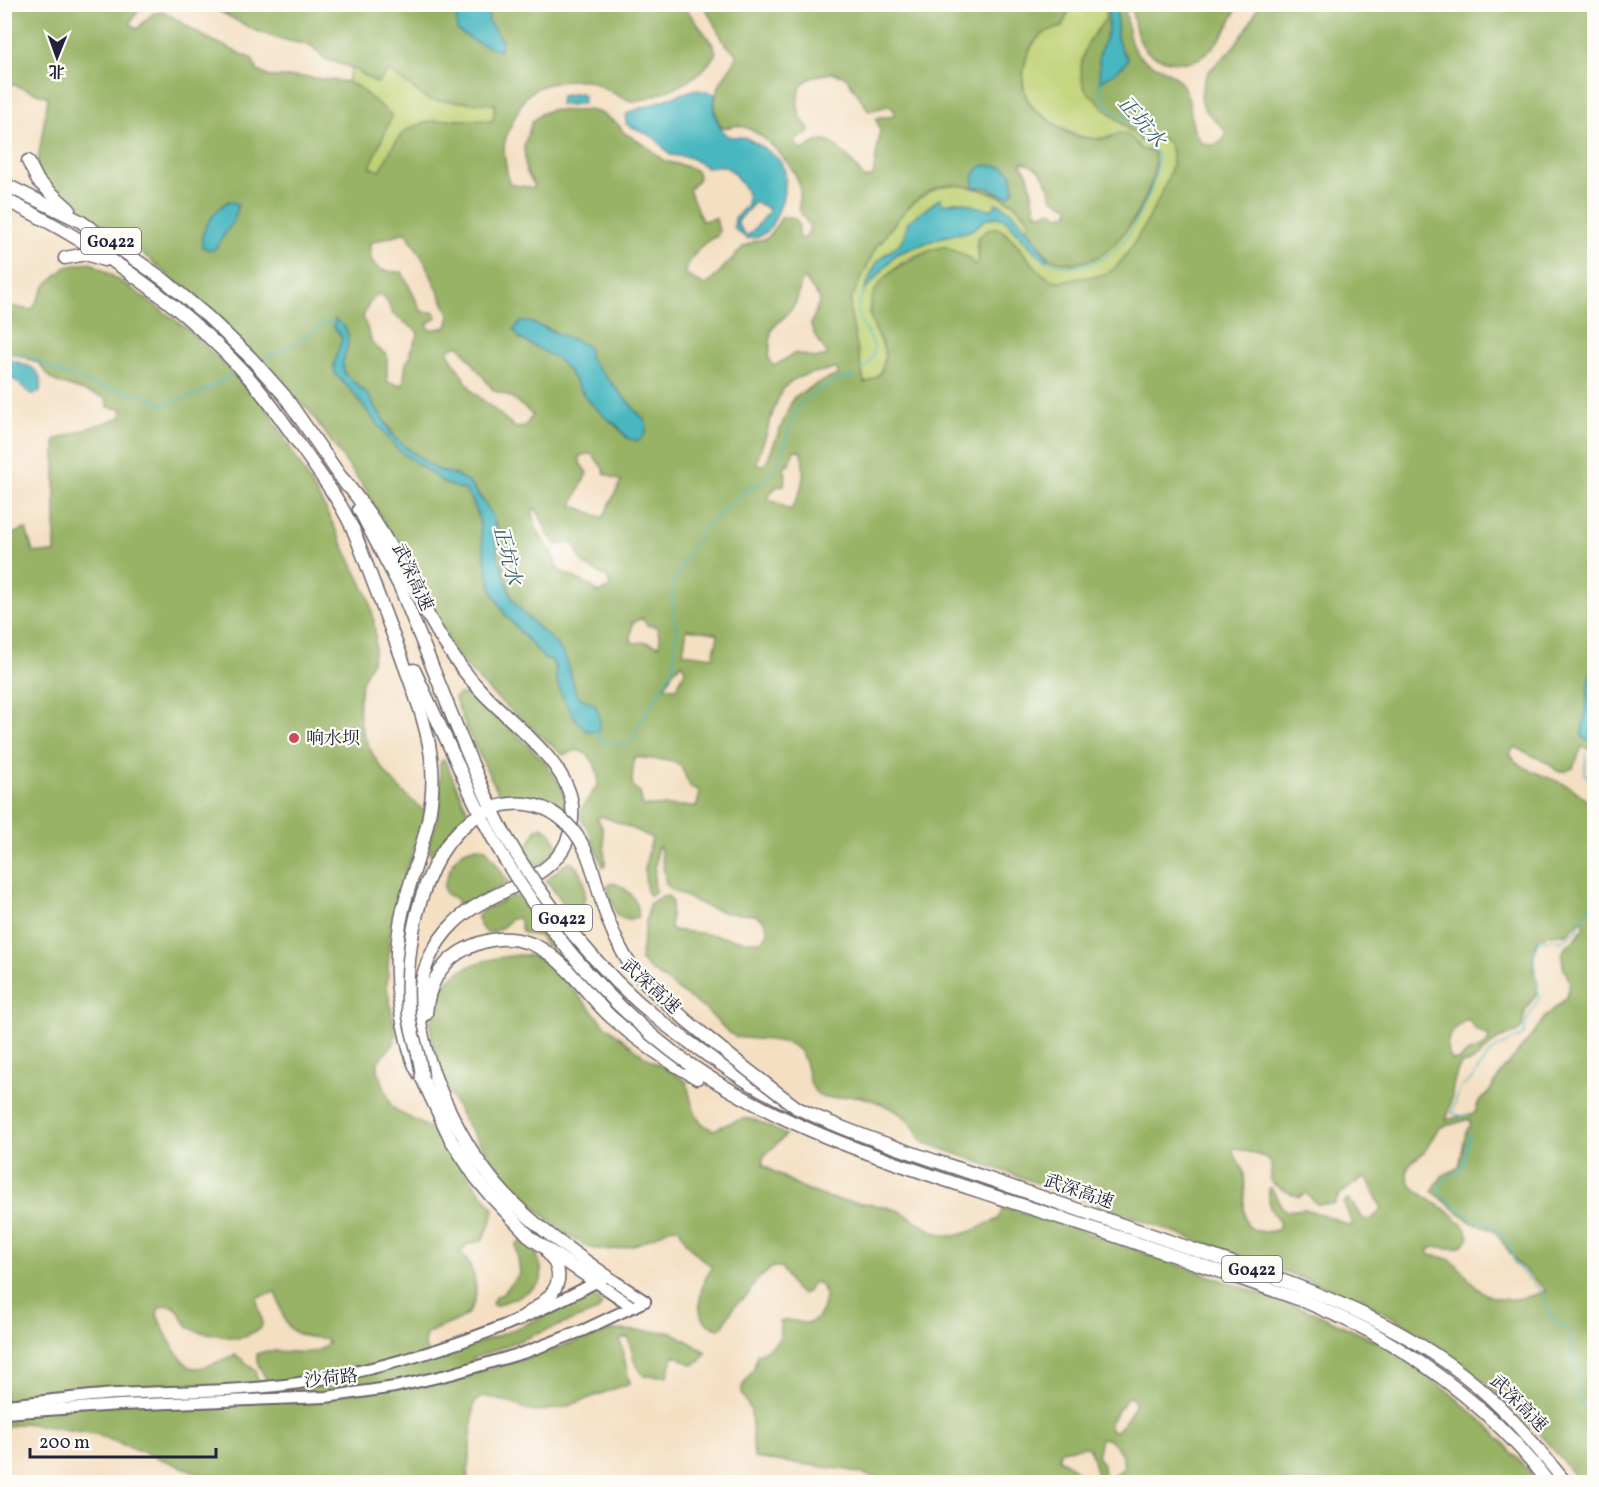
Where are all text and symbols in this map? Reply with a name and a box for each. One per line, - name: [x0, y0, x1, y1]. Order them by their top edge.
- north arrow: [27, 27, 87, 87]
- text: 北: [49, 59, 65, 81]
- water label: 正坑水: [1110, 90, 1172, 156]
- road number: G0422: [81, 228, 141, 254]
- water label: 正坑水: [485, 523, 527, 590]
- street label: 武深高速: [385, 540, 438, 616]
- place label: 响水坝: [306, 727, 360, 752]
- marker: 响水坝: [287, 731, 301, 745]
- road number: G0422: [532, 905, 592, 931]
- street label: 武深高速: [615, 954, 685, 1020]
- street label: 武深高速: [1040, 1169, 1117, 1216]
- road number: G0422: [1222, 1256, 1282, 1282]
- street label: 沙荷路: [303, 1364, 359, 1395]
- street label: 武深高速: [1484, 1370, 1552, 1438]
- scale bar: [30, 1421, 216, 1459]
- text: 200 m: [39, 1431, 90, 1456]

